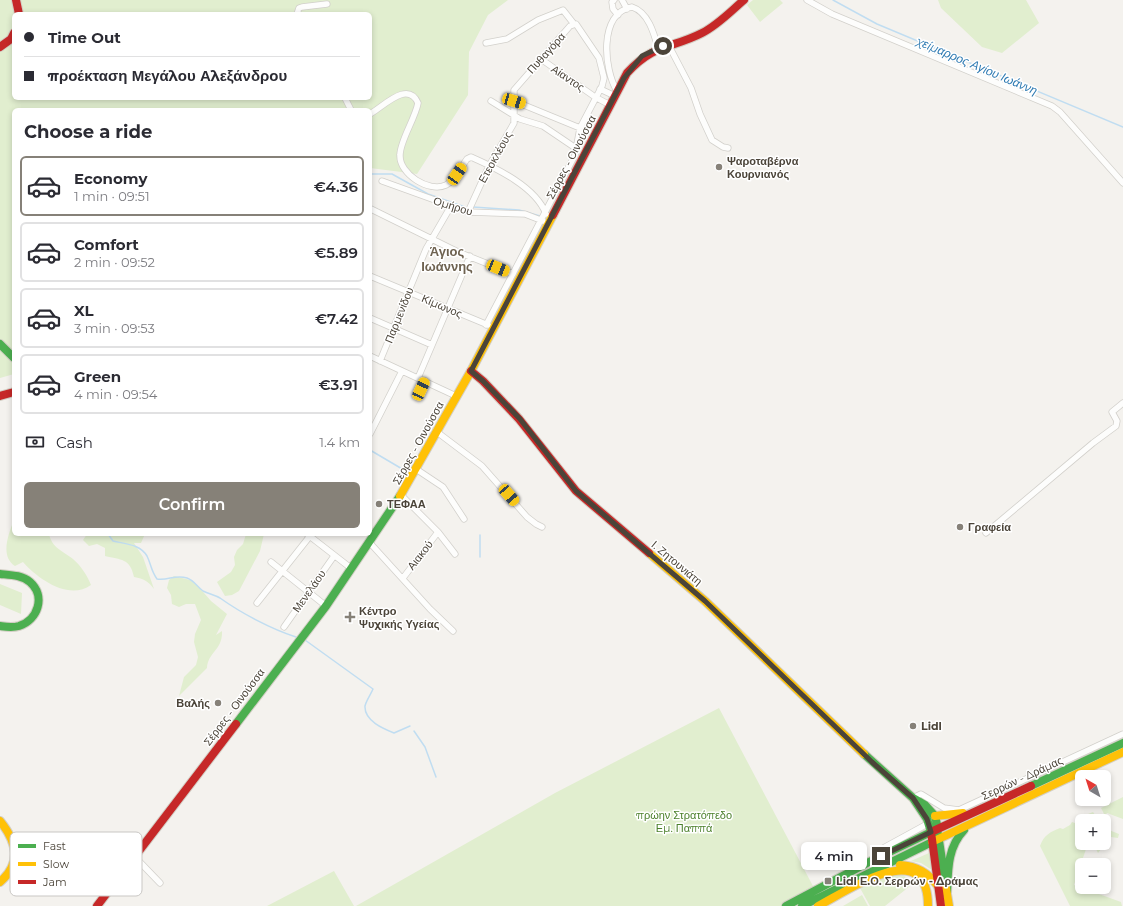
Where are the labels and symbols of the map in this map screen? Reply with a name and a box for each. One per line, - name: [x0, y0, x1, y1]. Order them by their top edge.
- street label: Πυθαγόρα: [524, 29, 569, 77]
- water label: χείμαρρος Αγίου Ιωάννη: [914, 33, 1040, 98]
- route start: [654, 37, 672, 55]
- street label: Αίαντος: [549, 62, 587, 94]
- car: [501, 92, 527, 110]
- street label: Σέρρες - Οινούσσα: [543, 112, 599, 201]
- street label: Ετεοκλέους: [475, 129, 515, 185]
- place label: Ψαροταβέρνα Κουρνιανός: [727, 154, 799, 181]
- car: [445, 161, 469, 187]
- marker: Ψαροταβέρνα Κουρνιανός: [714, 162, 724, 172]
- street label: Ομήρου: [432, 193, 474, 219]
- district label: Άγιος Ιωάννης: [421, 243, 473, 274]
- car: [485, 258, 511, 278]
- street label: Παρμενίδου: [381, 285, 417, 345]
- street label: Κίμωνος: [420, 291, 464, 321]
- car: [410, 376, 432, 402]
- street label: Σέρρες - Οινούσσα: [389, 398, 447, 487]
- car: [497, 482, 521, 508]
- place label: ΤΕΦΑΑ: [387, 497, 426, 511]
- marker: ΤΕΦΑΑ: [374, 499, 384, 509]
- place label: Γραφεία: [968, 520, 1011, 534]
- marker: Γραφεία: [955, 522, 965, 532]
- street label: Αιακού: [404, 537, 436, 573]
- street label: Ι. Ζητουνιάτη: [649, 538, 705, 588]
- street label: Μενελάου: [289, 567, 329, 615]
- place label: Κέντρο Ψυχικής Υγείας: [359, 604, 440, 631]
- marker: Κέντρο Ψυχικής Υγείας: [344, 611, 356, 623]
- street label: Σέρρες - Οινούσσα: [200, 665, 268, 748]
- place label: Βαλής: [176, 696, 210, 710]
- marker: Βαλής: [213, 698, 223, 708]
- place label: Lidl: [921, 719, 942, 733]
- marker: Lidl: [908, 721, 918, 731]
- street label: Σερρών - Δράμας: [979, 753, 1065, 803]
- north arrow: [1075, 770, 1111, 806]
- park label: πρώην Στρατόπεδο Εμ. Παππά: [635, 808, 732, 835]
- legend: [10, 832, 142, 896]
- text: Fast: [43, 839, 67, 853]
- callout: 4 min: [801, 842, 867, 870]
- route end: [872, 847, 890, 865]
- text: Slow: [43, 857, 69, 871]
- place label: Lidl Ε.Ο. Σερρών - Δράμας: [836, 874, 978, 888]
- text: Jam: [42, 875, 67, 889]
- marker: Lidl Ε.Ο. Σερρών - Δράμας: [823, 876, 833, 886]

